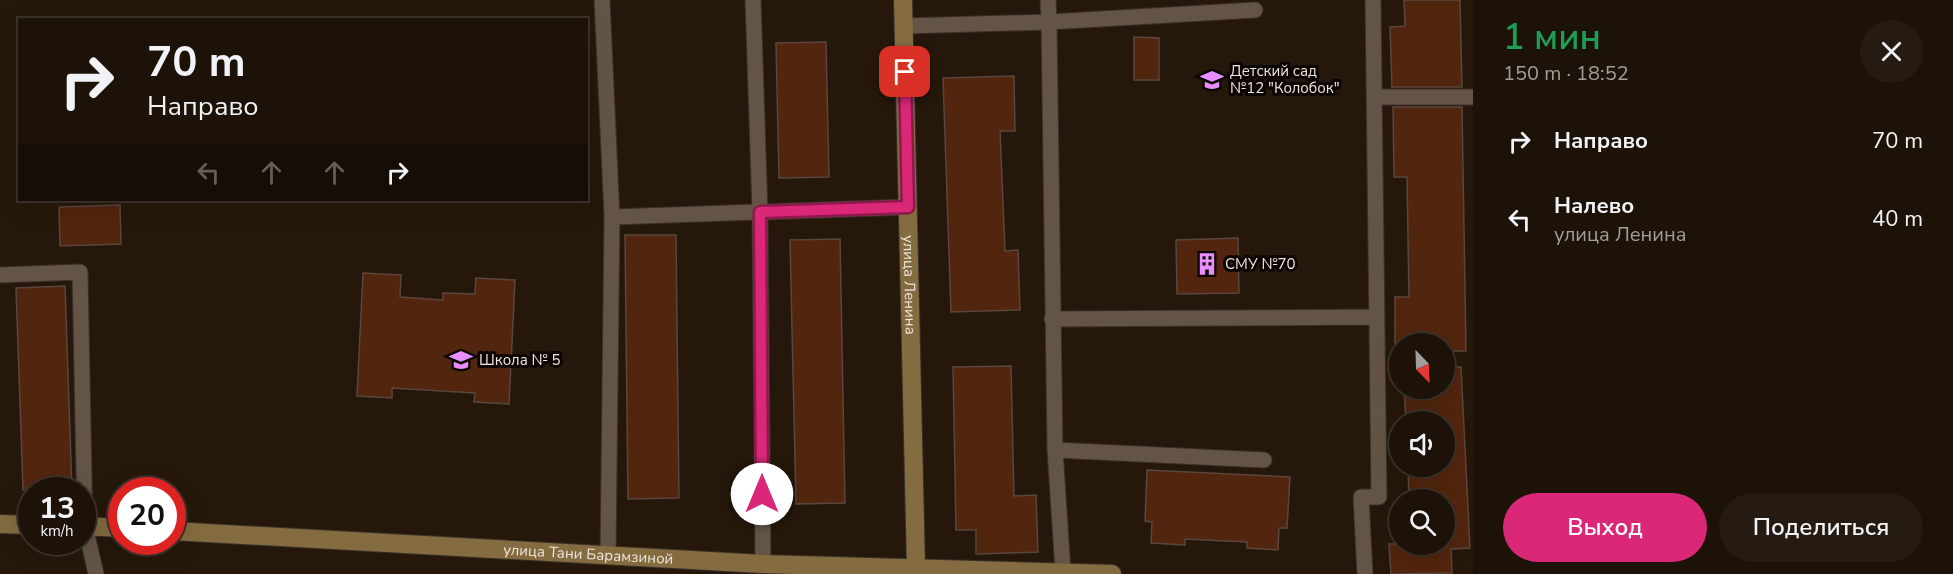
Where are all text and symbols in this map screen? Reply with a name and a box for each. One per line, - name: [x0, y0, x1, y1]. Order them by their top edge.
- text: 1 мин: [1503, 13, 1601, 62]
- button: close: [1860, 20, 1923, 83]
- text: 70 m: [147, 34, 246, 91]
- icon: right: [48, 42, 126, 120]
- pin: [879, 46, 930, 97]
- icon: arrive: [888, 55, 921, 88]
- text: 150 m · 18:52: [1503, 60, 1629, 87]
- place label: Детский сад №12 "Колобок": [1230, 61, 1340, 98]
- school or university icon: Детский сад №12 "Колобок": [1199, 67, 1225, 93]
- text: Направо: [147, 88, 258, 125]
- icon: right: [1503, 125, 1536, 158]
- text: Направо: [1554, 126, 1648, 156]
- text: 70 m: [1872, 126, 1923, 156]
- icon: left: [192, 156, 225, 189]
- icon: ahead: [255, 156, 288, 189]
- icon: ahead: [318, 156, 351, 189]
- icon: right: [381, 156, 414, 189]
- text: Налево: [1554, 191, 1634, 221]
- icon: left: [1503, 203, 1536, 236]
- text: 40 m: [1872, 204, 1923, 234]
- text: улица Ленина: [1554, 221, 1687, 248]
- street label: улица Ленина: [898, 235, 921, 335]
- building icon: СМУ №70: [1194, 251, 1220, 277]
- place label: СМУ №70: [1225, 254, 1296, 274]
- north arrow: [1389, 333, 1455, 399]
- map controls: [1389, 333, 1455, 555]
- school or university icon: Школа № 5: [448, 347, 474, 373]
- place label: Школа № 5: [479, 350, 561, 370]
- button: sound: [1389, 411, 1455, 477]
- position arrow: [730, 462, 794, 526]
- speed limit sign: 20: [108, 477, 186, 555]
- text: 13: [39, 488, 75, 529]
- button: search: [1389, 489, 1455, 555]
- button: Выход: [1503, 493, 1707, 562]
- button: Поделиться: [1719, 493, 1923, 562]
- text: km/h: [40, 521, 74, 541]
- street label: улица Тани Барамзиной: [503, 540, 674, 569]

